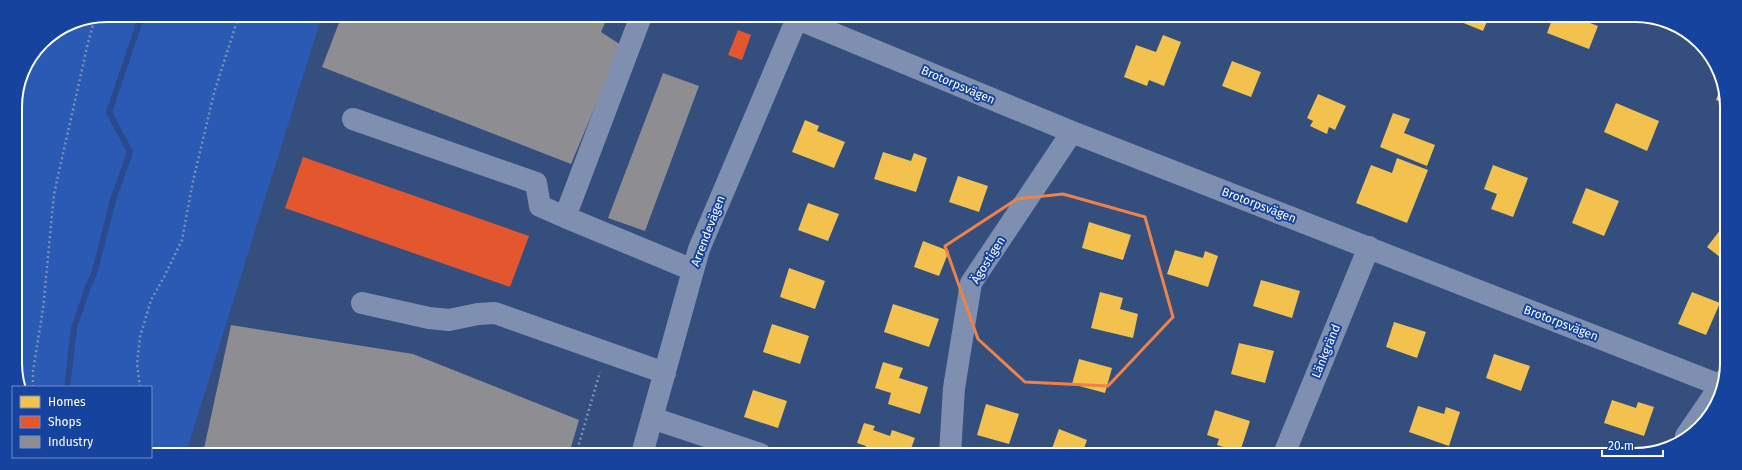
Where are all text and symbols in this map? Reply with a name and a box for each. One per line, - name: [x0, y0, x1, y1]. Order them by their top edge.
- street label: Brotorpsvägen: [919, 63, 997, 107]
- street label: Brotorpsvägen: [1220, 184, 1298, 226]
- street label: Arrendevägen: [688, 194, 728, 268]
- street label: Ägostigen: [967, 233, 1008, 286]
- street label: Brotorpsvägen: [1522, 302, 1600, 344]
- street label: Länkgränd: [1309, 322, 1343, 380]
- legend: [12, 386, 152, 458]
- text: Homes: [48, 395, 86, 409]
- text: Shops: [48, 415, 82, 429]
- scale bar: [1602, 432, 1663, 458]
- text: Industry: [48, 435, 93, 449]
- text: 20 m: [1608, 439, 1634, 453]

